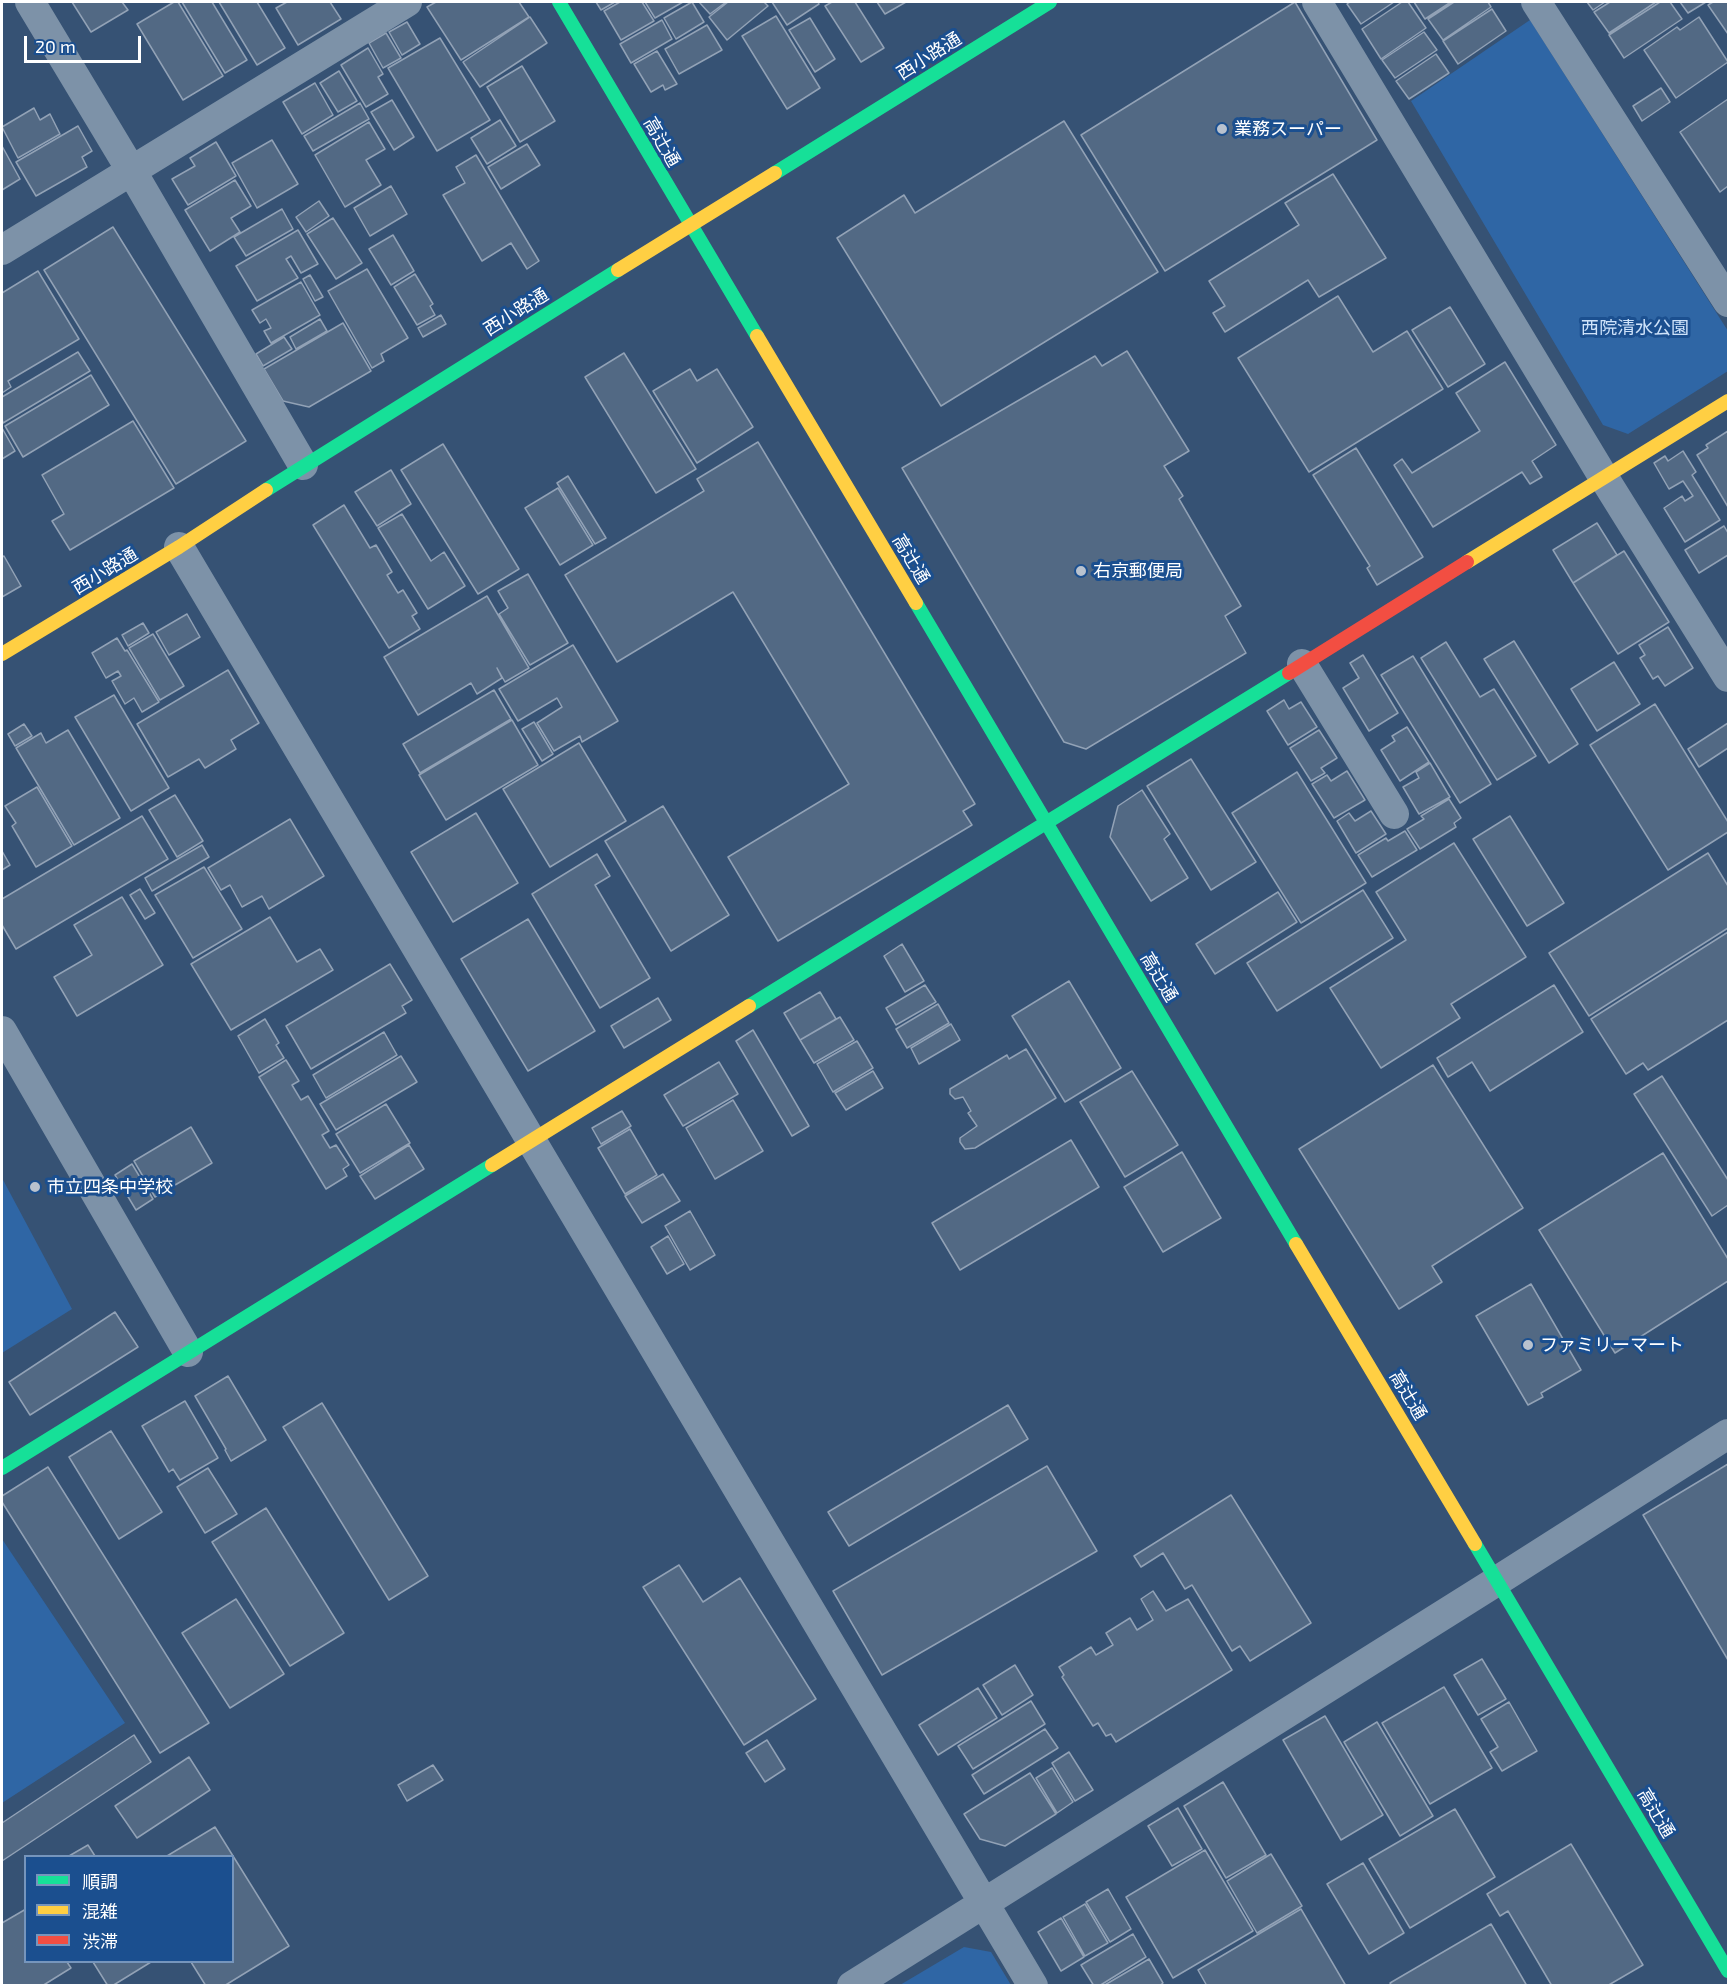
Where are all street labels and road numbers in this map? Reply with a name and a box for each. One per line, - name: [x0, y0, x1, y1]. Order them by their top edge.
- street label: 西小路通: [893, 28, 965, 84]
- street label: 高辻通: [639, 113, 685, 171]
- street label: 西小路通: [480, 284, 552, 340]
- street label: 高辻通: [888, 530, 934, 588]
- street label: 西小路通: [69, 543, 141, 599]
- street label: 高辻通: [1136, 948, 1182, 1006]
- street label: 高辻通: [1385, 1366, 1431, 1424]
- street label: 高辻通: [1633, 1784, 1679, 1842]

